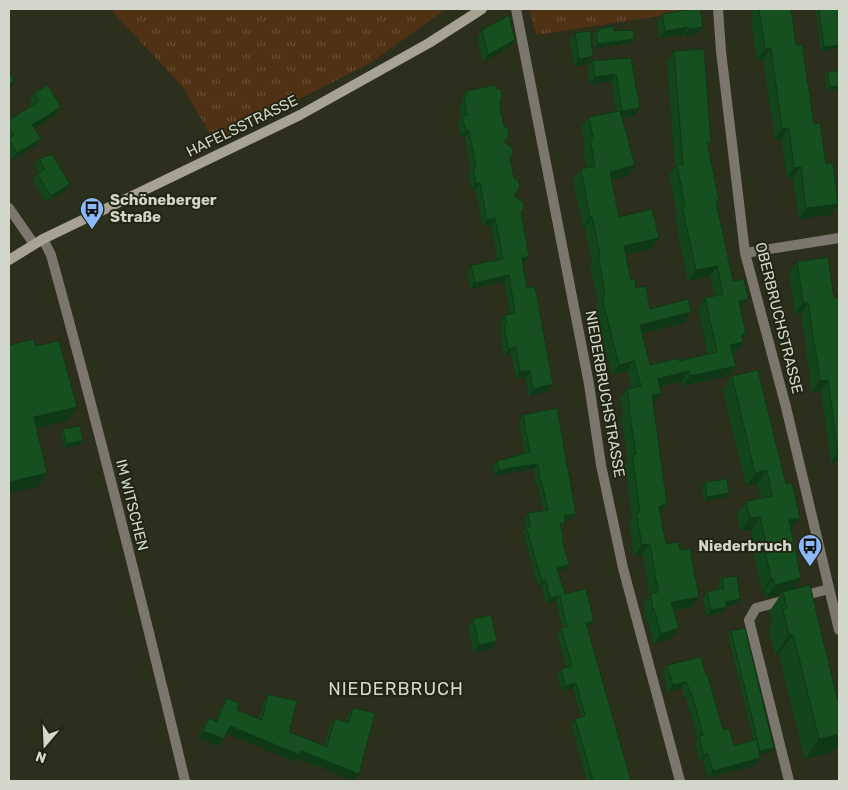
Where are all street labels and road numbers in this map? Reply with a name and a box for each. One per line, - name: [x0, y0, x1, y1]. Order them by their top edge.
- street label: HAFELSSTRASSE: [183, 91, 301, 161]
- street label: OBERBRUCHSTRASSE: [751, 240, 807, 396]
- street label: NIEDERBRUCHSTRASSE: [581, 309, 629, 479]
- street label: IM WITSCHEN: [112, 457, 152, 553]

